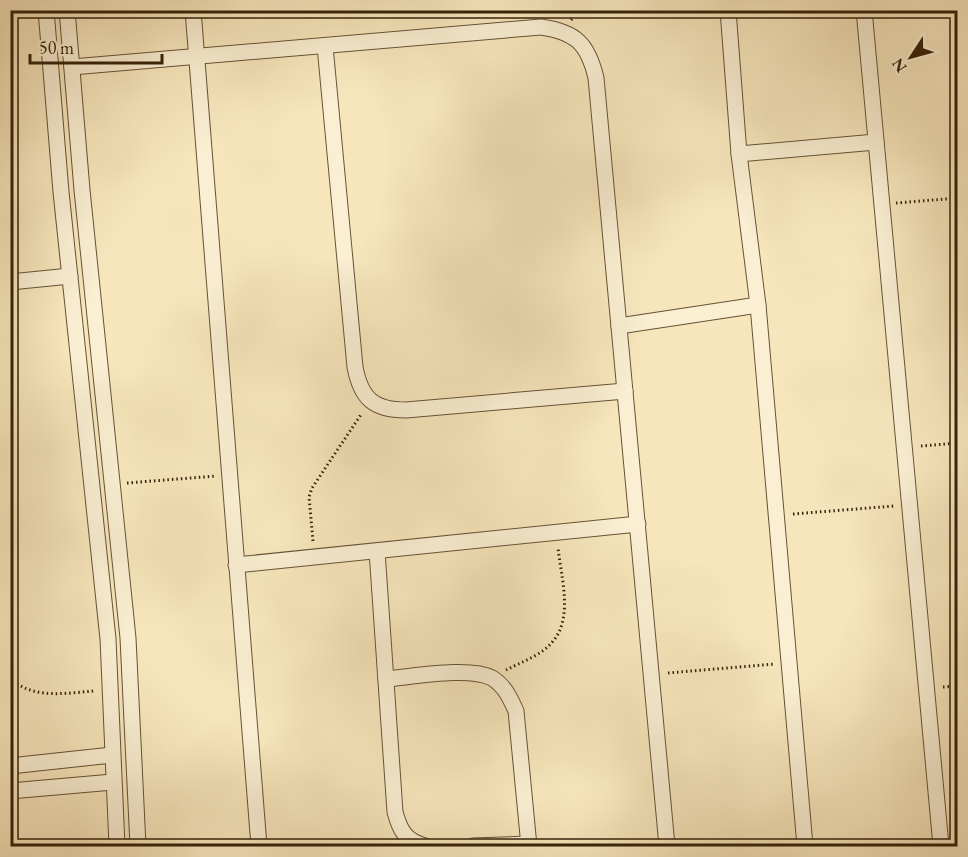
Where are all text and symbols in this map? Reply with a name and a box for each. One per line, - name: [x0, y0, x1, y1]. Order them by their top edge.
- scale bar: [30, 27, 162, 65]
- north arrow: [881, 27, 941, 87]
- text: 50 m: [39, 36, 74, 59]
- text: N: [887, 54, 912, 77]

